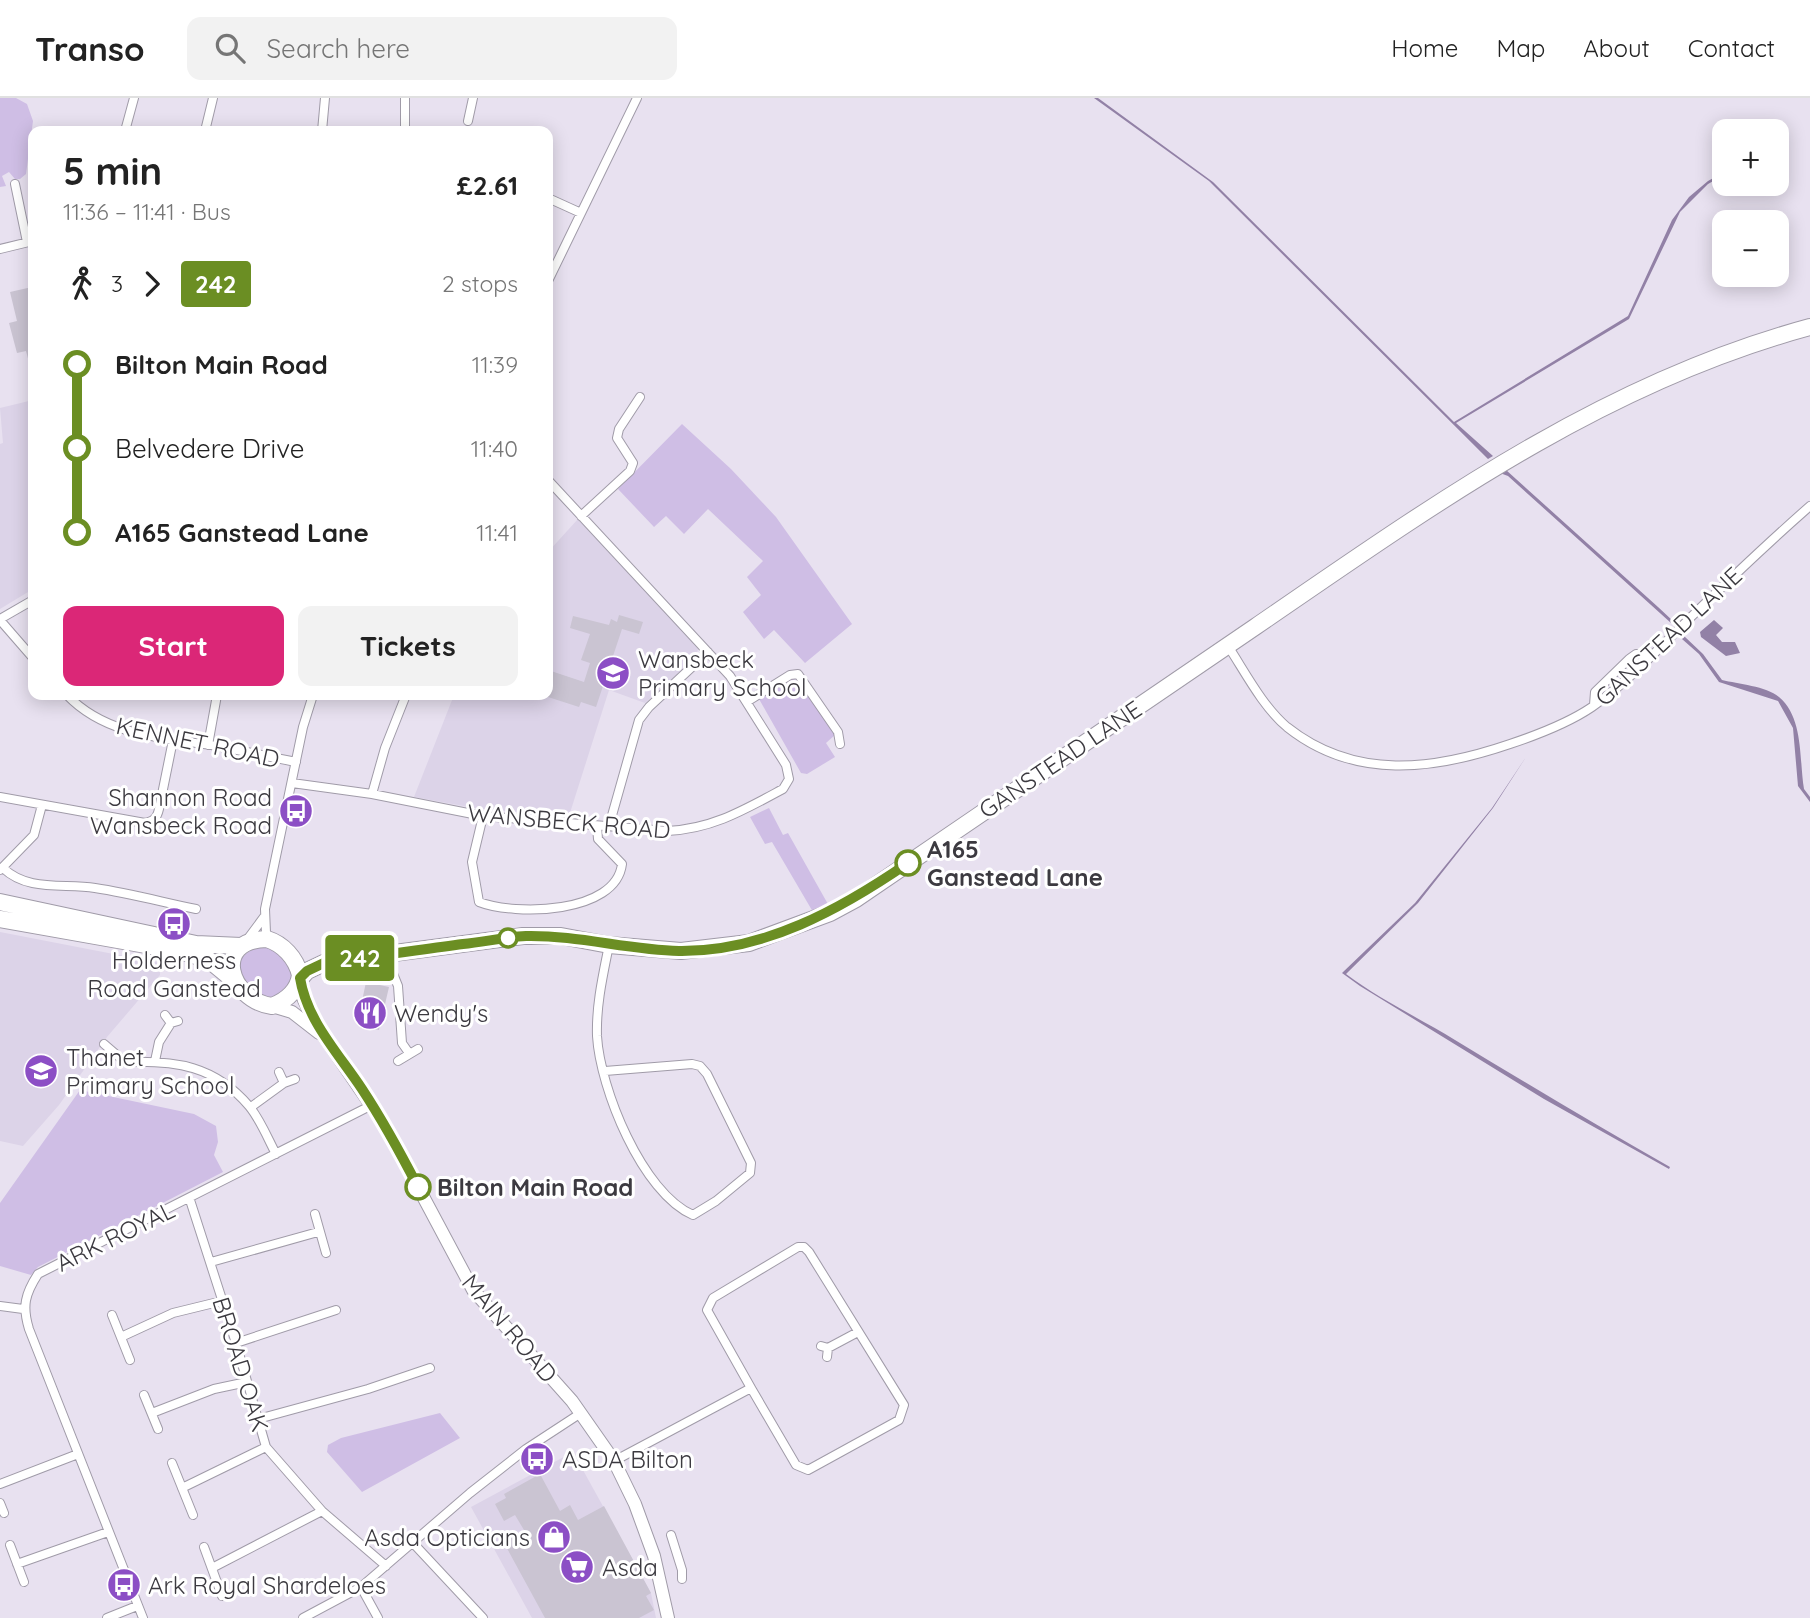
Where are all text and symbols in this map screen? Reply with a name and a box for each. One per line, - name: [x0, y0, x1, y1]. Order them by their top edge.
- search box: [187, 17, 677, 80]
- text: Transo: [35, 28, 145, 69]
- icon: search: [211, 29, 249, 67]
- text: Search here: [267, 32, 410, 65]
- text: Home: [1391, 33, 1458, 63]
- text: Map: [1496, 33, 1545, 63]
- text: About: [1583, 33, 1650, 63]
- text: Contact: [1688, 33, 1775, 63]
- map controls: [1712, 119, 1789, 287]
- button: +: [1712, 119, 1789, 196]
- text: 5 min: [63, 147, 162, 195]
- text: £2.61: [457, 169, 518, 202]
- text: 11:36 – 11:41 · Bus: [63, 197, 231, 226]
- button: −: [1712, 210, 1789, 287]
- icon: walk: [63, 265, 101, 303]
- icon: forward: [133, 265, 171, 303]
- text: 3: [111, 269, 123, 298]
- text: 242: [195, 269, 237, 299]
- text: 2 stops: [442, 269, 518, 298]
- text: Bilton Main Road: [115, 348, 328, 381]
- text: 11:39: [472, 350, 518, 379]
- text: Belvedere Drive: [115, 432, 305, 465]
- text: 11:40: [471, 434, 518, 463]
- text: A165 Ganstead Lane: [115, 516, 369, 549]
- text: 11:41: [476, 518, 518, 547]
- street label: GANSTEAD LANE: [1588, 560, 1748, 712]
- button: Start: [63, 606, 284, 686]
- button: Tickets: [298, 606, 518, 686]
- place label: Wansbeck Primary School: [638, 644, 807, 702]
- school or university icon: Wansbeck Primary School: [594, 654, 632, 692]
- street label: GANSTEAD LANE: [973, 693, 1147, 825]
- street label: KENNET ROAD: [114, 710, 282, 774]
- place label: Shannon Road Wansbeck Road: [90, 782, 272, 840]
- bus stop icon: Shannon Road Wansbeck Road: [277, 792, 315, 830]
- street label: WANSBECK ROAD: [466, 797, 672, 845]
- place label: A165 Ganstead Lane: [927, 834, 1103, 892]
- marker: A165 Ganstead Lane: [895, 850, 921, 876]
- bus stop icon: Holderness Road Ganstead: [155, 905, 193, 943]
- unlabelled marker: [498, 928, 518, 948]
- line badge: 242: [320, 935, 400, 981]
- text: 242: [339, 943, 381, 973]
- place label: Holderness Road Ganstead: [87, 945, 261, 1003]
- restaurant icon: Wendy's: [351, 994, 389, 1032]
- place label: Wendy's: [394, 998, 488, 1028]
- place label: Thanet Primary School: [66, 1042, 235, 1100]
- school or university icon: Thanet Primary School: [22, 1052, 60, 1090]
- place label: Bilton Main Road: [437, 1172, 633, 1202]
- marker: Bilton Main Road: [405, 1174, 431, 1200]
- street label: ARK ROYAL: [51, 1194, 180, 1278]
- street label: MAIN ROAD: [456, 1268, 564, 1388]
- street label: BROAD OAK: [206, 1293, 276, 1435]
- bus stop icon: ASDA Bilton: [518, 1440, 556, 1478]
- place label: ASDA Bilton: [562, 1444, 693, 1474]
- shop icon: Asda Opticians: [535, 1518, 573, 1556]
- place label: Asda Opticians: [364, 1522, 530, 1552]
- supermarket icon: Asda: [558, 1548, 596, 1586]
- place label: Asda: [602, 1552, 658, 1582]
- bus stop icon: Ark Royal Shardeloes: [105, 1566, 143, 1604]
- place label: Ark Royal Shardeloes: [148, 1570, 386, 1600]

